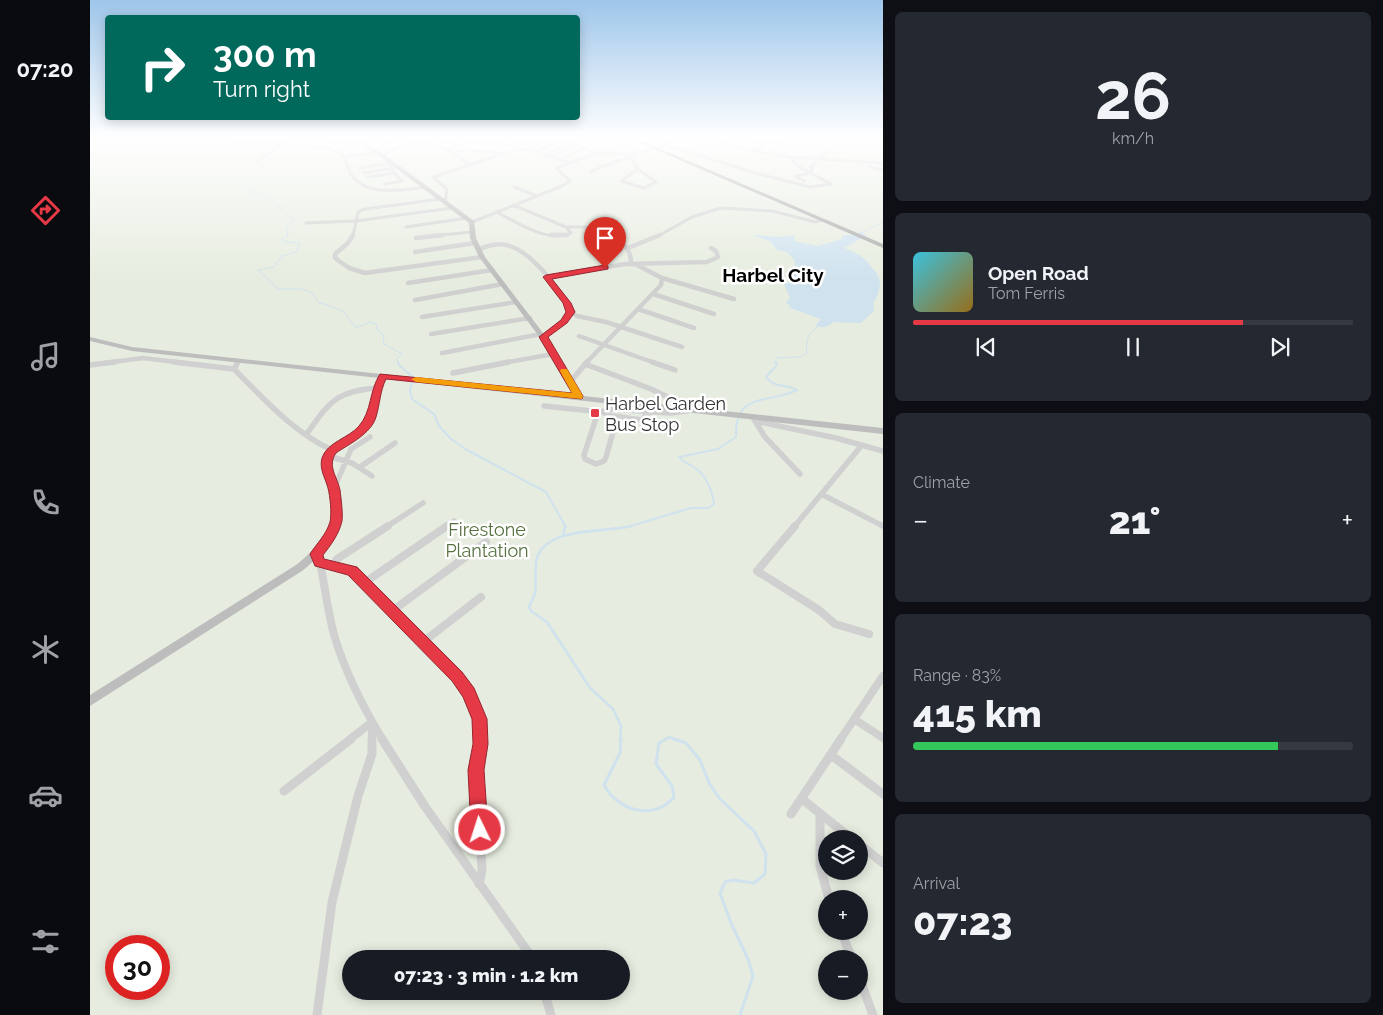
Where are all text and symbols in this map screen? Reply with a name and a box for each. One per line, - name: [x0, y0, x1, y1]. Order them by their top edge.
- text: 300 m: [213, 34, 317, 75]
- icon: right: [130, 35, 195, 100]
- text: 07:20: [16, 56, 74, 82]
- text: 26: [1095, 58, 1171, 134]
- text: Turn right: [213, 76, 310, 102]
- text: km/h: [1112, 129, 1154, 148]
- icon: directions: [28, 193, 63, 228]
- pin: [584, 217, 626, 268]
- icon: arrive: [591, 224, 619, 252]
- text: Open Road: [988, 262, 1089, 284]
- district label: Harbel City: [722, 264, 824, 286]
- text: Tom Ferris: [988, 284, 1065, 303]
- icon: previous: [972, 333, 1000, 361]
- icon: pause: [1119, 333, 1147, 361]
- icon: next: [1266, 333, 1294, 361]
- icon: music: [28, 339, 63, 374]
- place label: Harbel Garden Bus Stop: [605, 393, 726, 435]
- marker: Harbel Garden Bus Stop: [589, 407, 601, 419]
- text: Climate: [913, 473, 970, 492]
- icon: phone: [28, 485, 63, 520]
- text: 21°: [1109, 498, 1161, 543]
- text: −: [913, 504, 928, 537]
- text: +: [1341, 504, 1353, 537]
- park label: Firestone Plantation: [445, 519, 529, 561]
- icon: climate: [28, 632, 63, 667]
- text: Range · 83%: [913, 666, 1001, 685]
- text: 415 km: [913, 691, 1042, 736]
- icon: car: [28, 778, 63, 813]
- position arrow: [453, 803, 505, 855]
- map controls: [818, 830, 868, 1000]
- button: layers: [818, 830, 868, 880]
- text: Arrival: [913, 874, 960, 893]
- button: +: [818, 890, 868, 940]
- text: 07:23: [913, 899, 1012, 944]
- icon: filters: [28, 924, 63, 959]
- speed limit sign: 30: [105, 935, 170, 1000]
- button: −: [818, 950, 868, 1000]
- text: 07:23 · 3 min · 1.2 km: [394, 964, 578, 986]

